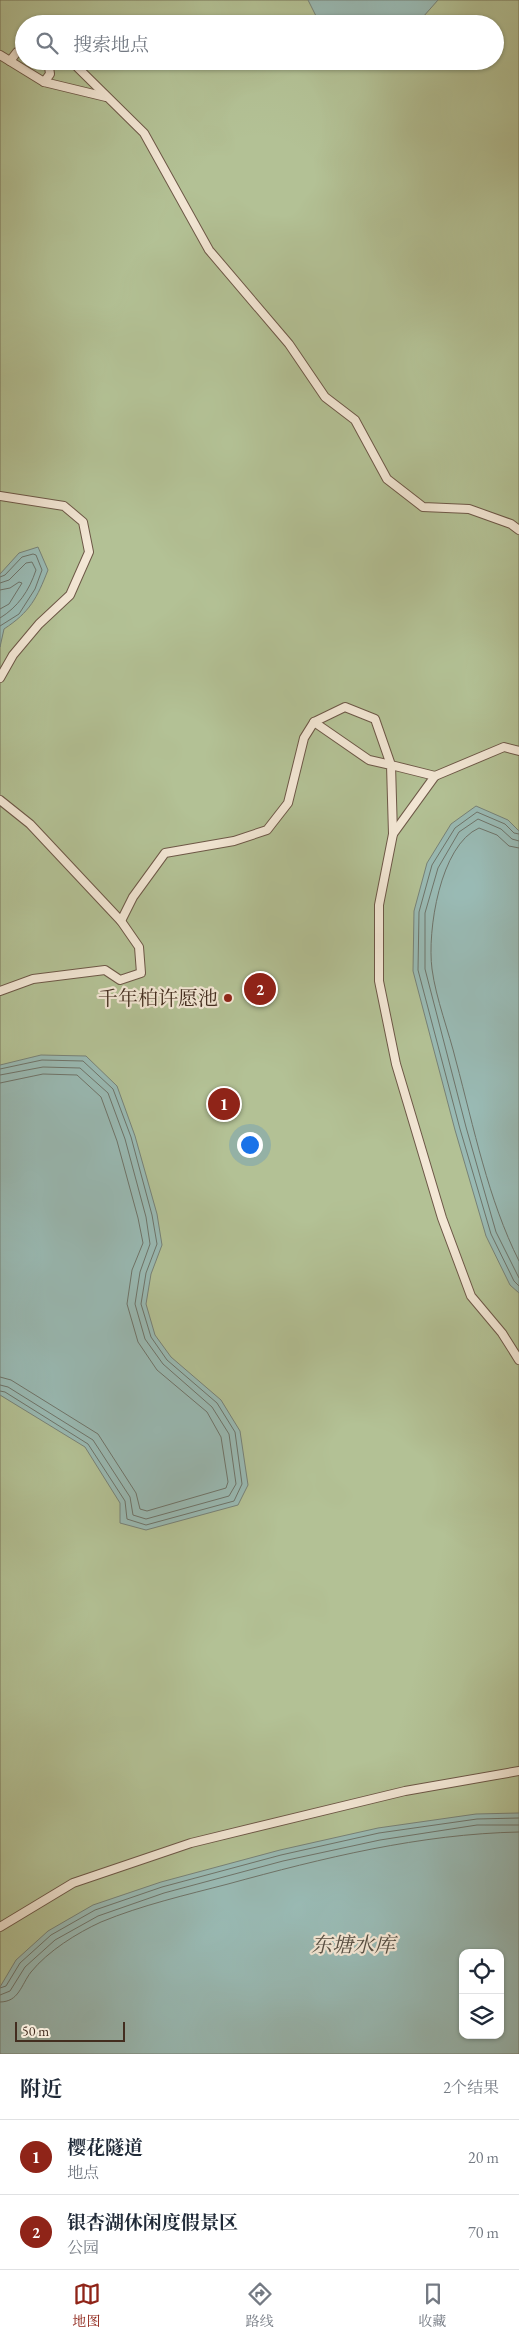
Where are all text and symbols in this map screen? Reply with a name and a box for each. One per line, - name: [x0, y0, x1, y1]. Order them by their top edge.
- search box: [15, 15, 504, 70]
- icon: search: [33, 29, 61, 57]
- text: 搜索地点: [73, 32, 149, 57]
- pin: 2: [244, 970, 276, 1008]
- place label: 千年柏许愿池: [98, 985, 218, 1011]
- marker: 千年柏许愿池: [222, 992, 234, 1004]
- pin: 1: [208, 1085, 240, 1123]
- your location: [237, 1132, 263, 1158]
- water label: 东塘水库: [311, 1931, 398, 1958]
- map controls: [459, 1949, 504, 2039]
- button: locate: [459, 1949, 504, 1994]
- button: layers: [459, 1994, 504, 2039]
- scale bar: [15, 2019, 125, 2042]
- text: 50 m: [22, 2022, 49, 2040]
- text: 附近: [20, 2075, 62, 2102]
- text: 2个结果: [443, 2077, 499, 2098]
- text: 樱花隧道: [67, 2135, 143, 2160]
- text: 1: [32, 2147, 40, 2168]
- text: 20 m: [468, 2147, 499, 2168]
- text: 地点: [67, 2162, 99, 2183]
- text: 银杏湖休闲度假景区: [67, 2210, 238, 2235]
- text: 2: [32, 2222, 40, 2243]
- text: 70 m: [468, 2222, 499, 2243]
- text: 公园: [67, 2237, 99, 2258]
- tab: 地图: [73, 2280, 101, 2330]
- tab: 路线: [246, 2280, 274, 2330]
- tab: 收藏: [419, 2280, 447, 2330]

